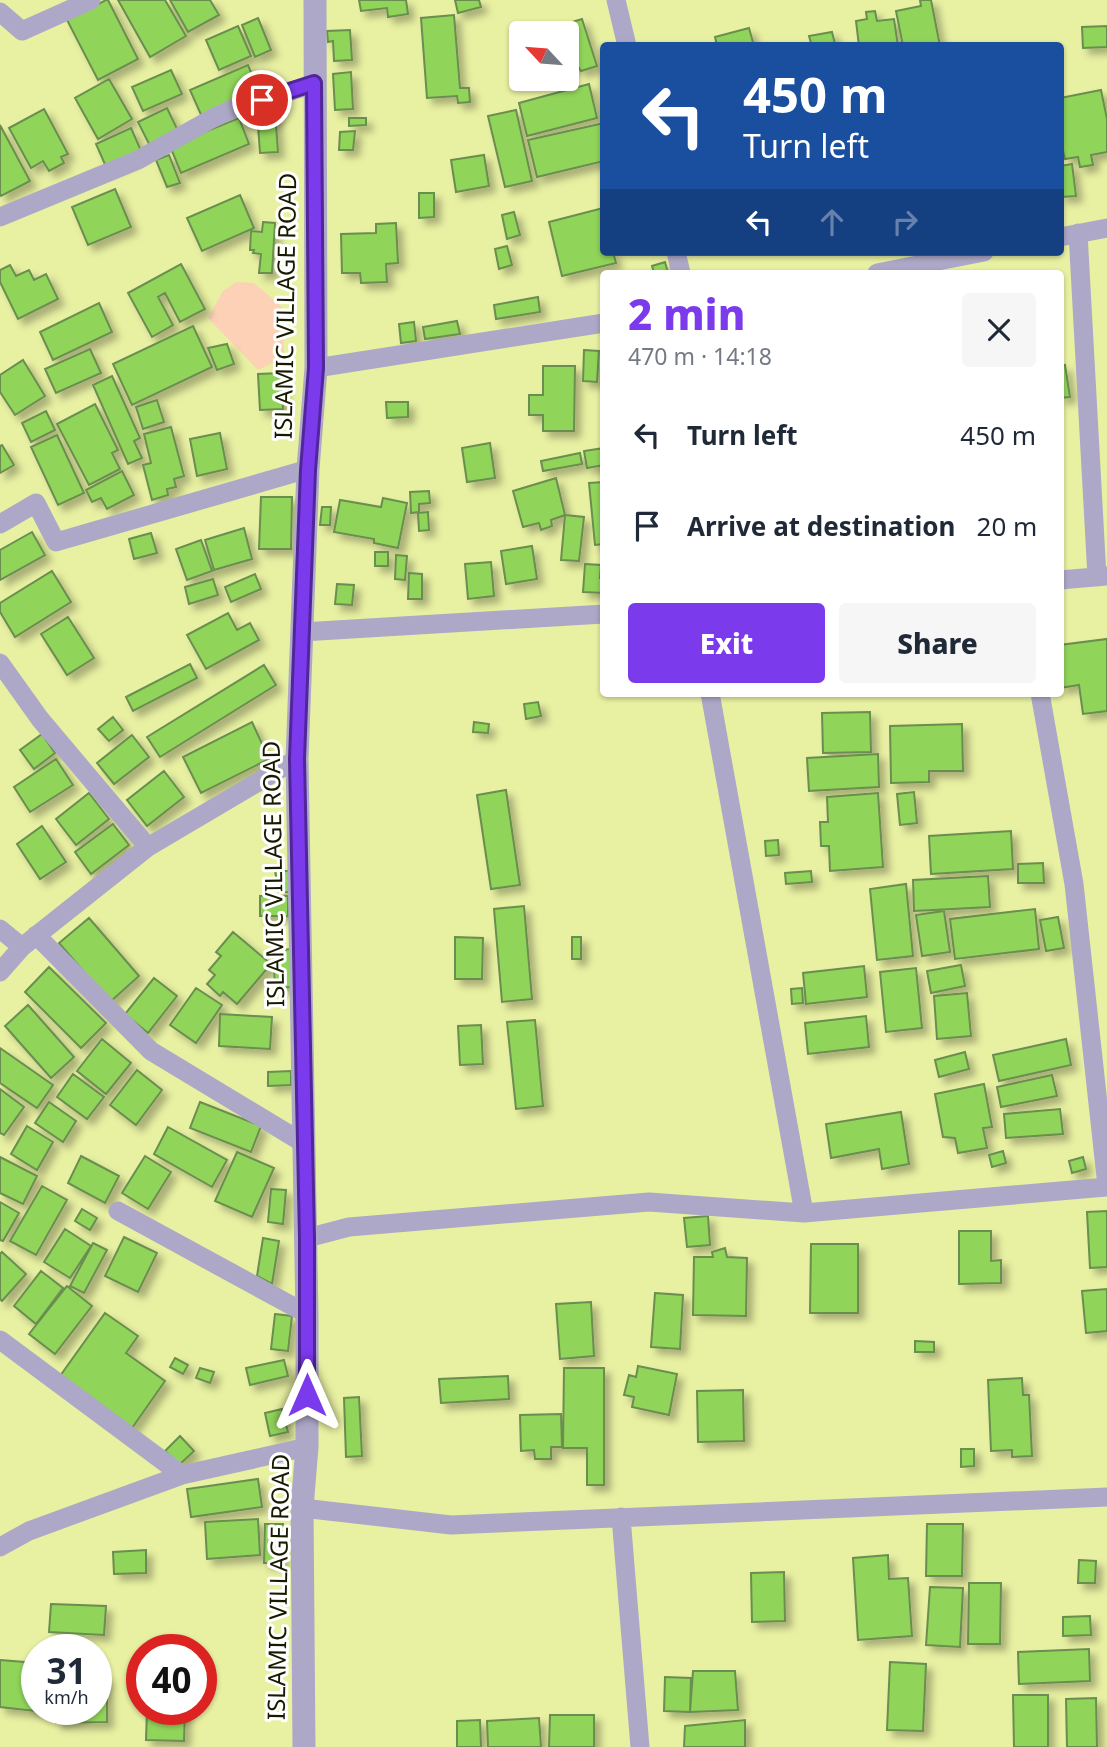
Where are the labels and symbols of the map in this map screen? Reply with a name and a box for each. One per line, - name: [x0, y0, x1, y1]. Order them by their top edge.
- north arrow: [509, 21, 579, 91]
- pin: [232, 70, 292, 130]
- street label: ISLAMIC VILLAGE ROAD: [266, 173, 303, 439]
- street label: ISLAMIC VILLAGE ROAD: [254, 741, 291, 1007]
- position arrow: [270, 1358, 344, 1432]
- street label: ISLAMIC VILLAGE ROAD: [259, 1454, 296, 1720]
- speed limit sign: 40: [126, 1634, 217, 1725]

